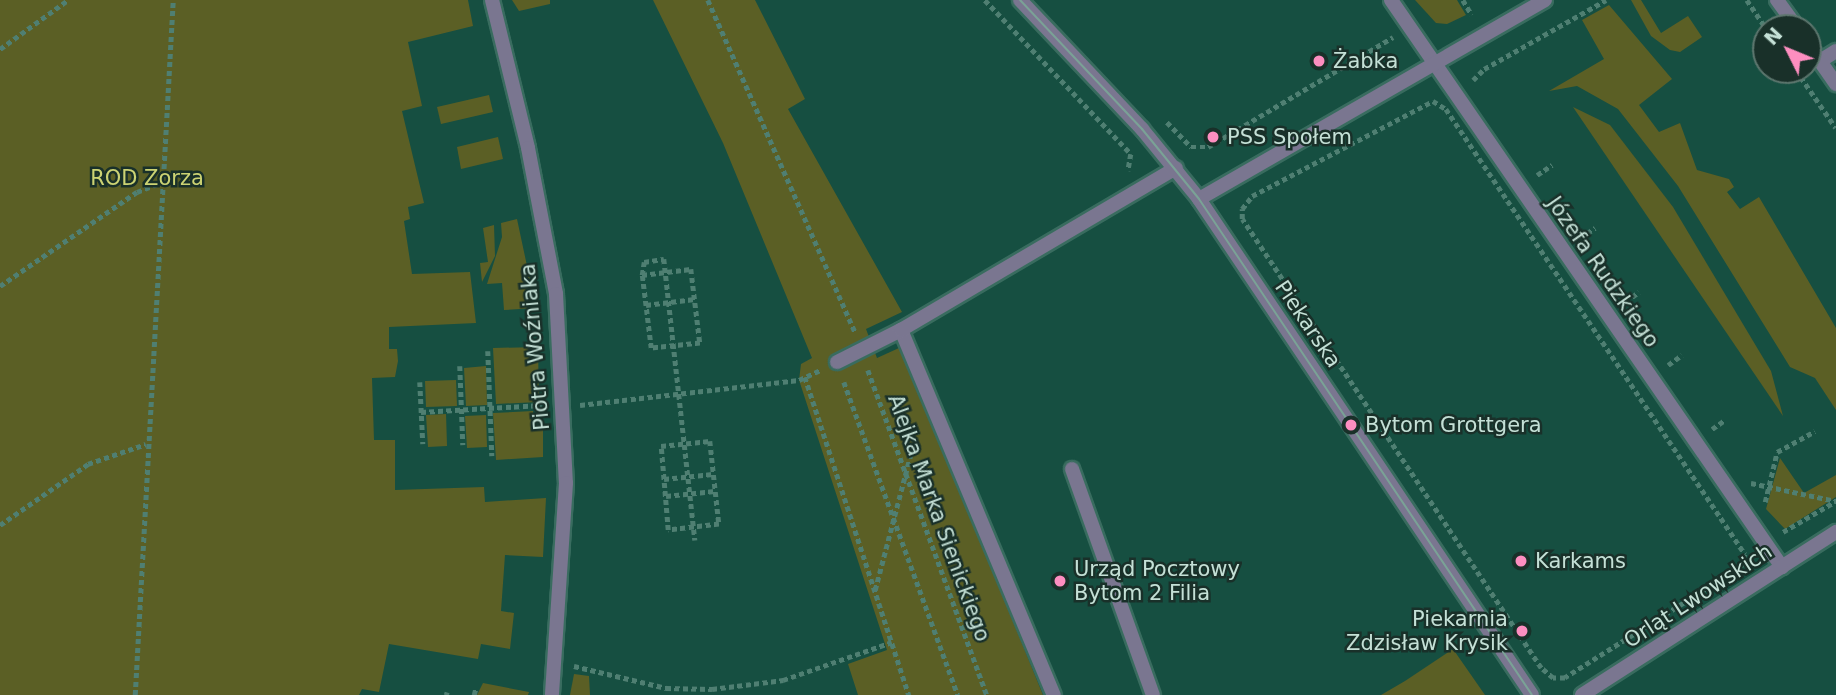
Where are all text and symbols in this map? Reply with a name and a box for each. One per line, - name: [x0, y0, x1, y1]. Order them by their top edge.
- north arrow: [1752, 14, 1822, 84]
- text: N: [1760, 23, 1787, 49]
- place label: Żabka: [1333, 48, 1398, 74]
- marker: Żabka: [1311, 53, 1327, 69]
- place label: PSS Społem: [1227, 124, 1352, 150]
- marker: PSS Społem: [1205, 129, 1221, 145]
- park label: ROD Zorza: [90, 165, 204, 191]
- street label: Józefa Rudzkiego: [1542, 192, 1664, 352]
- street label: Piotra Woźniaka: [515, 263, 555, 431]
- street label: Piekarska: [1270, 276, 1346, 372]
- street label: Alejka Marka Sienickiego: [883, 391, 995, 645]
- place label: Bytom Grottgera: [1365, 412, 1542, 438]
- marker: Bytom Grottgera: [1343, 417, 1359, 433]
- street label: Orląt Lwowskich: [1619, 539, 1777, 653]
- place label: Karkams: [1535, 548, 1626, 574]
- marker: Karkams: [1513, 553, 1529, 569]
- place label: Urząd Pocztowy Bytom 2 Filia: [1074, 556, 1240, 606]
- marker: Urząd Pocztowy Bytom 2 Filia: [1052, 573, 1068, 589]
- place label: Piekarnia Zdzisław Krysik: [1346, 606, 1508, 656]
- marker: Piekarnia Zdzisław Krysik: [1514, 623, 1530, 639]

